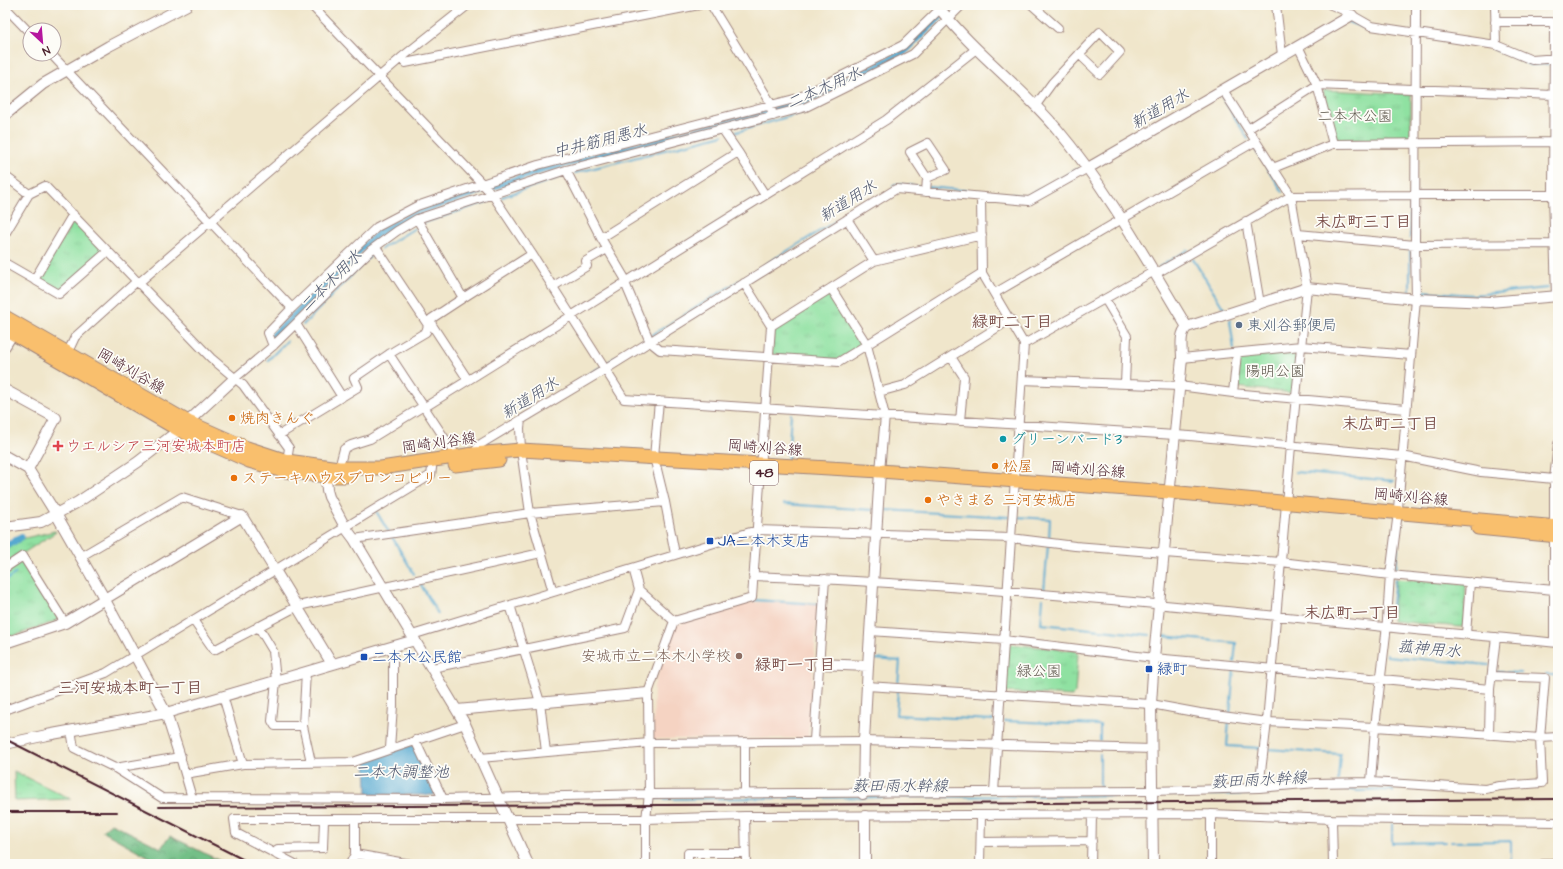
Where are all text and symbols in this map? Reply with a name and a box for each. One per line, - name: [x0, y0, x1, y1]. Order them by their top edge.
- north arrow: [22, 22, 62, 62]
- text: N: [40, 42, 53, 59]
- water label: 二本木用水: [783, 62, 865, 114]
- water label: 新道用水: [1127, 83, 1193, 135]
- park label: 二本木公園: [1317, 106, 1393, 127]
- water label: 中井筋用悪水: [551, 119, 649, 163]
- water label: 新道用水: [815, 175, 881, 227]
- district label: 末広町三丁目: [1315, 211, 1411, 233]
- water label: 二本木用水: [295, 245, 367, 317]
- district label: 緑町二丁目: [972, 311, 1052, 333]
- place label: 東刈谷郵便局: [1247, 315, 1337, 336]
- marker: 東刈谷郵便局: [1234, 320, 1244, 330]
- street label: 岡崎刈谷線: [93, 343, 169, 399]
- park label: 陽明公園: [1245, 361, 1305, 382]
- water label: 新道用水: [497, 372, 563, 424]
- place label: 焼肉きんぐ: [240, 408, 315, 429]
- marker: 焼肉きんぐ: [227, 413, 237, 423]
- district label: 末広町二丁目: [1342, 413, 1438, 435]
- street label: 岡崎刈谷線: [400, 427, 478, 459]
- place label: グリーンバード3: [1011, 429, 1123, 450]
- marker: グリーンバード3: [998, 434, 1008, 444]
- street label: 岡崎刈谷線: [727, 435, 803, 461]
- place label: ウエルシア三河安城本町店: [66, 436, 246, 457]
- marker: ウエルシア三河安城本町店: [53, 441, 63, 451]
- place label: 松屋: [1003, 456, 1033, 477]
- street label: 岡崎刈谷線: [1050, 457, 1126, 483]
- road number: 48: [750, 461, 778, 485]
- marker: 松屋: [990, 461, 1000, 471]
- place label: ステーキハウスブロンコビリー: [242, 468, 452, 489]
- marker: ステーキハウスブロンコビリー: [229, 473, 239, 483]
- street label: 岡崎刈谷線: [1373, 483, 1449, 511]
- place label: やきまる 三河安城店: [936, 490, 1077, 511]
- marker: やきまる 三河安城店: [923, 495, 933, 505]
- place label: JA二本木支店: [718, 531, 811, 552]
- marker: JA二本木支店: [705, 536, 715, 546]
- district label: 末広町一丁目: [1304, 602, 1400, 624]
- water label: 菰神用水: [1396, 635, 1462, 663]
- place label: 安城市立二本木小学校: [581, 646, 731, 667]
- place label: 二本木公民館: [372, 647, 462, 668]
- marker: 安城市立二本木小学校: [734, 651, 744, 661]
- marker: 二本木公民館: [359, 652, 369, 662]
- district label: 緑町一丁目: [755, 654, 835, 676]
- place label: 緑町: [1157, 659, 1188, 680]
- park label: 緑公園: [1016, 661, 1062, 682]
- marker: 緑町: [1144, 664, 1154, 674]
- district label: 三河安城本町一丁目: [58, 677, 202, 699]
- water label: 二本木調整池: [353, 761, 450, 783]
- water label: 薮田雨水幹線: [1210, 766, 1309, 793]
- water label: 薮田雨水幹線: [852, 775, 949, 797]

